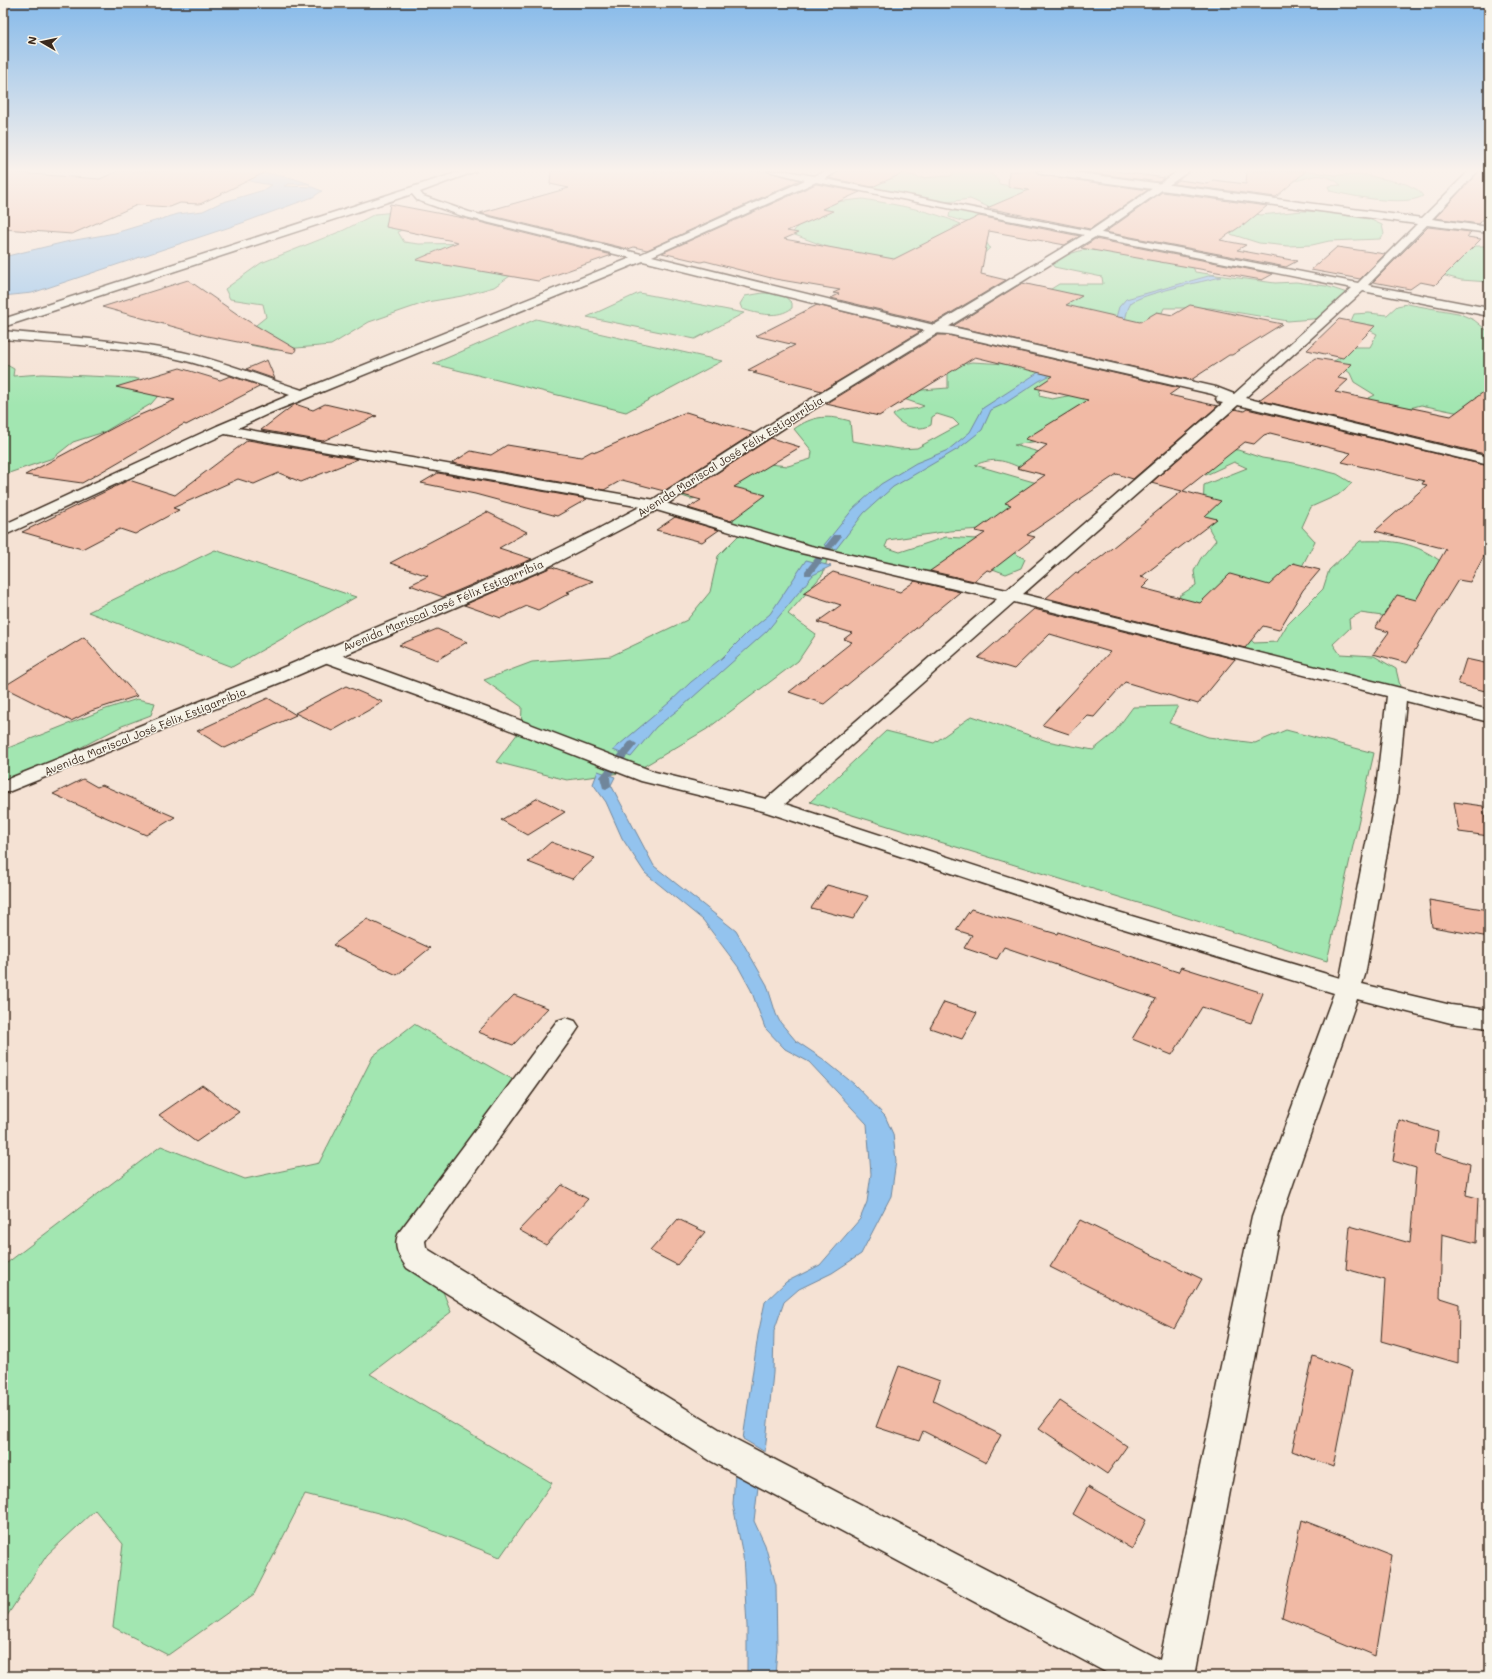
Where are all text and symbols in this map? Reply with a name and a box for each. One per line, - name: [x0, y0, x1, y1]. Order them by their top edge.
- north arrow: [22, 22, 62, 62]
- text: N: [24, 35, 40, 46]
- street label: Avenida Mariscal José Félix Estigarribia: [634, 392, 826, 520]
- street label: Avenida Mariscal José Félix Estigarribia: [340, 556, 546, 654]
- street label: Avenida Mariscal José Félix Estigarribia: [42, 683, 248, 779]

